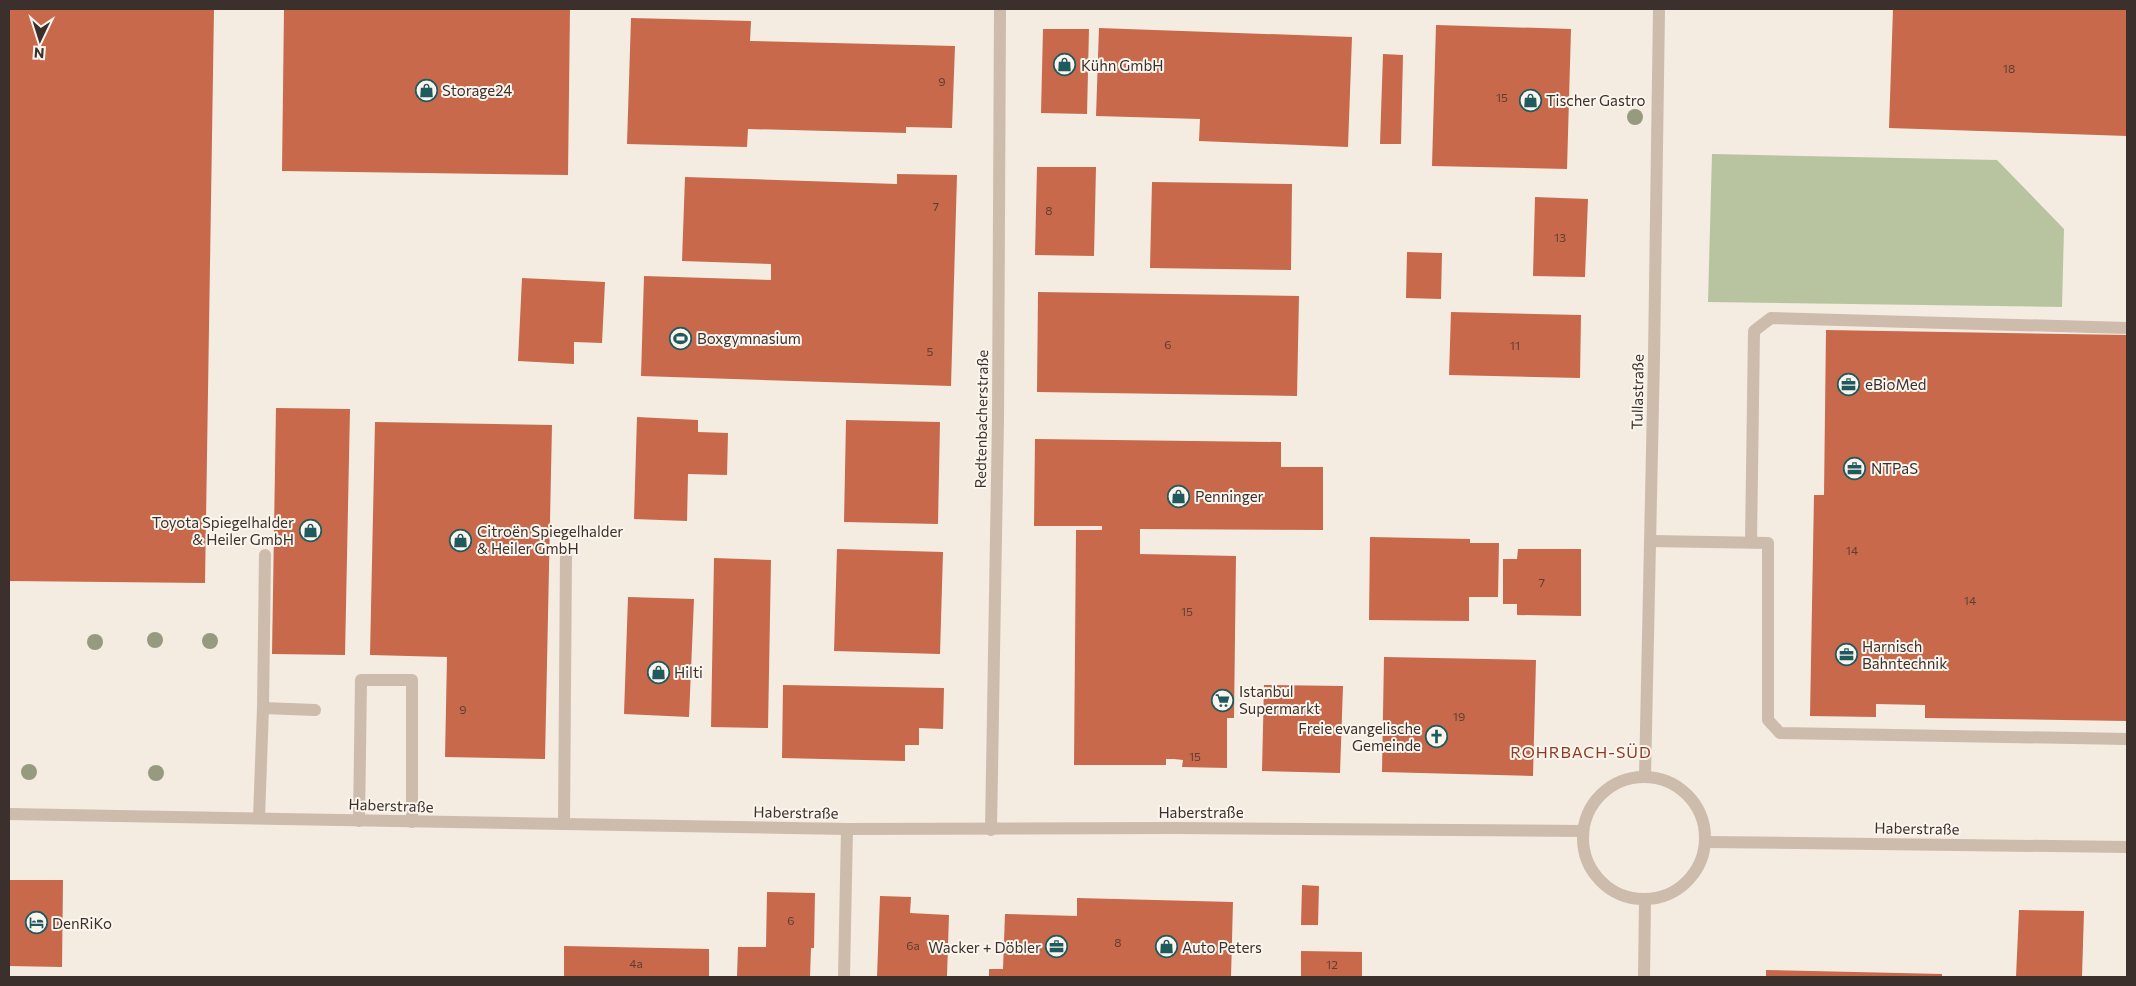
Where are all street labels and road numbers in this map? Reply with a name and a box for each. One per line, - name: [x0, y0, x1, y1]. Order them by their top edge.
- street label: Redtenbacherstraße: [971, 349, 991, 488]
- street label: Tullastraße: [1627, 354, 1647, 430]
- street label: Haberstraße: [348, 795, 434, 815]
- street label: Haberstraße: [753, 802, 839, 822]
- street label: Haberstraße: [1158, 803, 1244, 821]
- street label: Haberstraße: [1874, 818, 1960, 838]

